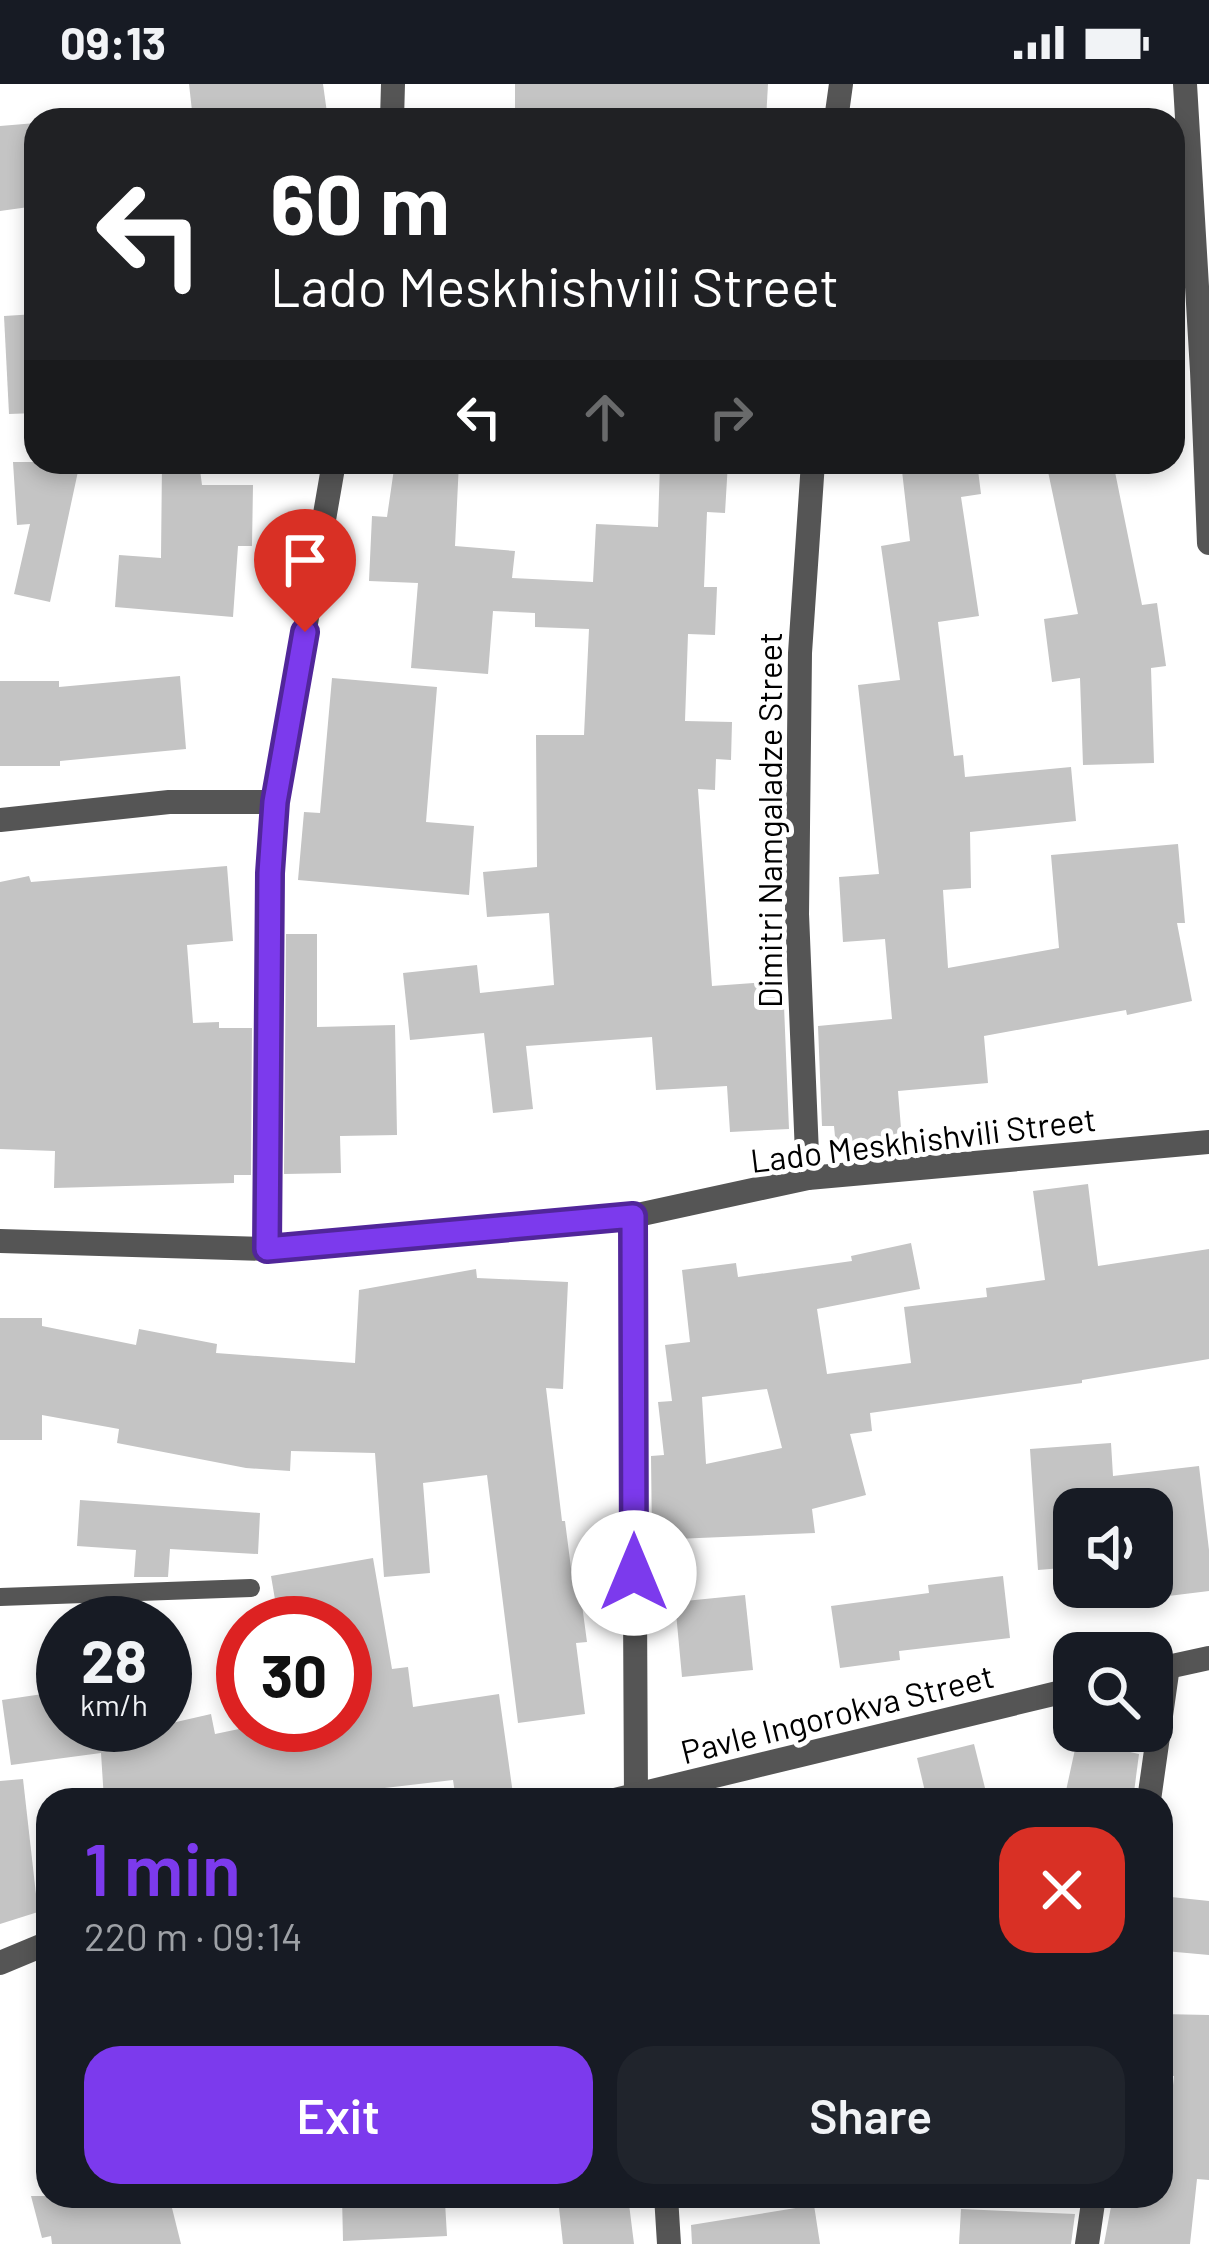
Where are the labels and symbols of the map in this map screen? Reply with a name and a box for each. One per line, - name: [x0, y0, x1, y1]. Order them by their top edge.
- pin: [254, 509, 356, 632]
- street label: Dimitri Namgaladze Street: [749, 632, 789, 1008]
- street label: Lado Meskhishvili Street: [748, 1098, 1098, 1180]
- position arrow: [571, 1510, 697, 1636]
- speed limit sign: 30: [216, 1596, 372, 1752]
- street label: Pavle Ingorokva Street: [677, 1655, 997, 1771]

